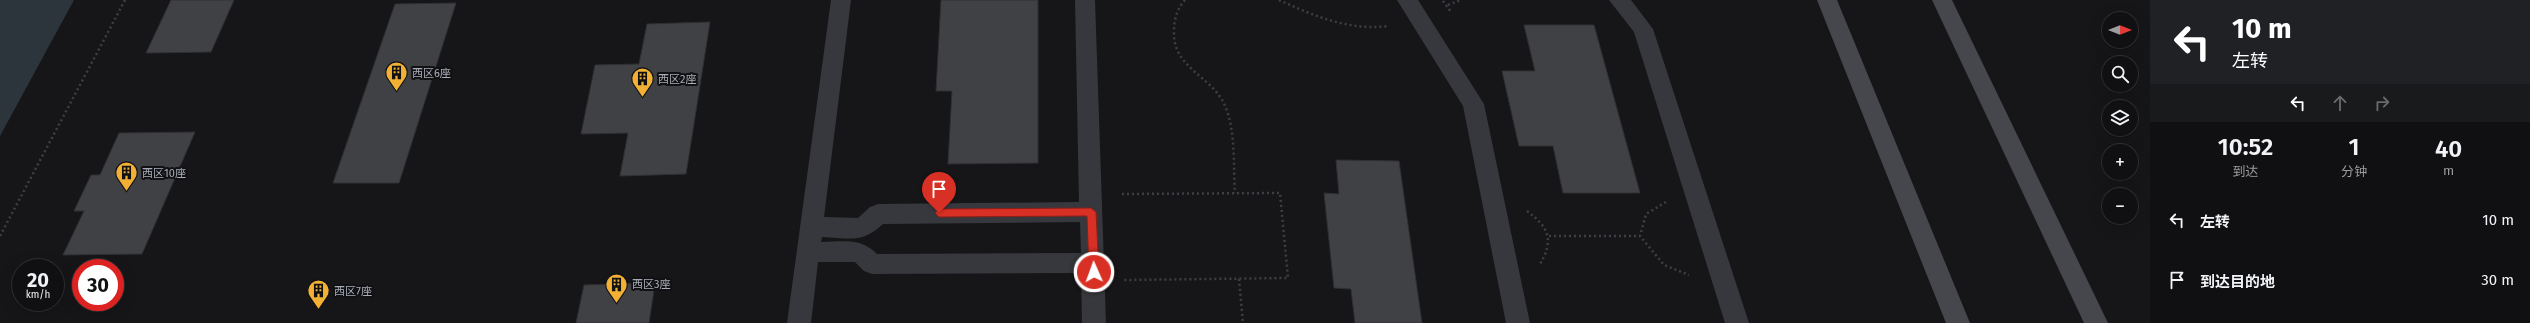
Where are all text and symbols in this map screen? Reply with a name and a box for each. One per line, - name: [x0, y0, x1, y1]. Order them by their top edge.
- north arrow: [2102, 12, 2138, 48]
- map controls: [2102, 12, 2138, 224]
- text: 10 m: [2232, 12, 2292, 45]
- icon: left: [2166, 16, 2218, 68]
- text: 左转: [2232, 50, 2268, 72]
- button: search: [2102, 56, 2138, 92]
- building icon: 西区6座: [383, 60, 409, 93]
- building icon: 西区2座: [630, 66, 656, 99]
- place label: 西区6座: [412, 67, 451, 80]
- place label: 西区2座: [658, 73, 696, 86]
- icon: left: [2287, 92, 2309, 114]
- icon: ahead: [2329, 92, 2351, 114]
- icon: right: [2371, 92, 2393, 114]
- button: layers: [2102, 100, 2138, 136]
- text: 10:52: [2218, 133, 2273, 161]
- text: 1: [2349, 133, 2360, 161]
- text: 40: [2435, 135, 2462, 163]
- button: +: [2102, 144, 2138, 180]
- building icon: 西区10座: [113, 160, 139, 193]
- text: m: [2443, 163, 2454, 178]
- text: 到达: [2233, 164, 2259, 179]
- text: 分钟: [2341, 164, 2367, 179]
- place label: 西区10座: [142, 167, 186, 180]
- pin: [922, 172, 956, 213]
- icon: arrive: [928, 178, 950, 200]
- button: −: [2102, 188, 2138, 224]
- icon: left: [2166, 209, 2188, 231]
- text: 10 m: [2482, 211, 2514, 229]
- text: 左转: [2200, 213, 2230, 231]
- position arrow: [1073, 251, 1115, 293]
- speed limit sign: 30: [72, 259, 124, 311]
- text: 20: [27, 268, 49, 292]
- icon: arrive: [2166, 269, 2188, 291]
- building icon: 西区3座: [603, 271, 629, 304]
- text: 30 m: [2481, 271, 2514, 289]
- text: 到达目的地: [2200, 273, 2275, 291]
- building icon: 西区7座: [306, 278, 332, 311]
- place label: 西区3座: [632, 278, 671, 291]
- place label: 西区7座: [334, 285, 372, 298]
- text: km/h: [26, 289, 50, 301]

